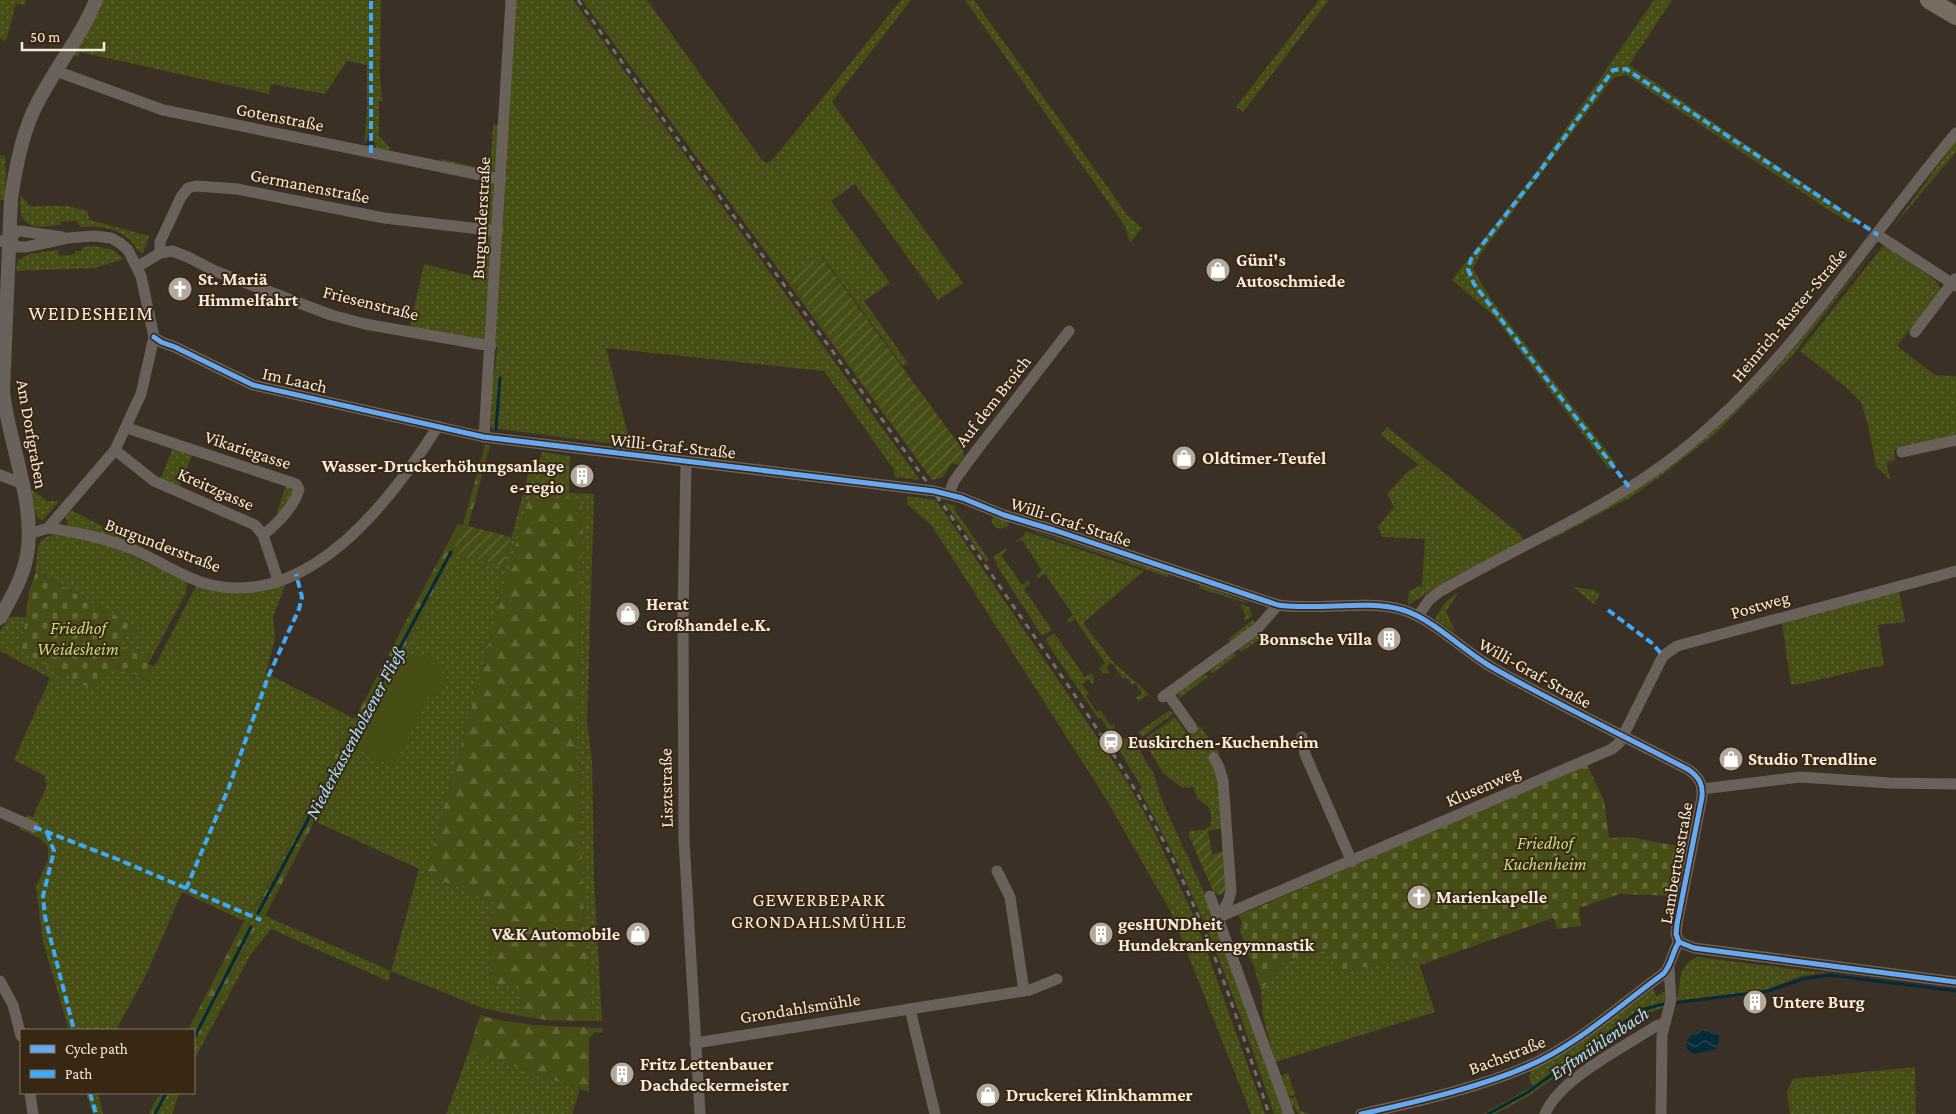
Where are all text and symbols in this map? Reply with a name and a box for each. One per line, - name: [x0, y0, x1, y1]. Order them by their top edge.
- scale bar: [22, 20, 105, 52]
- text: 50 m: [30, 29, 60, 45]
- street label: Gotenstraße: [234, 99, 326, 135]
- street label: Burgunderstraße: [468, 156, 494, 280]
- street label: Germanenstraße: [249, 165, 371, 207]
- street label: Heinrich-Ruster-Straße: [1727, 244, 1851, 386]
- place label: Güni's Autoschmiede: [1235, 250, 1345, 291]
- shop icon: Güni's Autoschmiede: [1205, 257, 1231, 283]
- place label: St. Mariä Himmelfahrt: [198, 269, 299, 310]
- church icon: St. Mariä Himmelfahrt: [167, 276, 193, 302]
- street label: Friesenstraße: [321, 281, 421, 325]
- district label: WEIDESHEIM: [28, 302, 154, 324]
- street label: Auf dem Broich: [951, 351, 1035, 451]
- street label: Im Laach: [261, 363, 330, 397]
- street label: Am Dorfgraben: [13, 378, 51, 490]
- street label: Vikariegasse: [202, 427, 294, 473]
- street label: Willi-Graf-Straße: [609, 429, 737, 463]
- shop icon: Oldtimer-Teufel: [1171, 445, 1197, 471]
- place label: Oldtimer-Teufel: [1202, 448, 1326, 468]
- place label: Wasser-Druckerhöhungsanlage e-regio: [321, 456, 564, 497]
- street label: Kreitzgasse: [175, 463, 257, 515]
- building icon: Wasser-Druckerhöhungsanlage e-regio: [569, 463, 595, 489]
- street label: Willi-Graf-Straße: [1008, 493, 1134, 551]
- street label: Burgunderstraße: [102, 514, 224, 576]
- street label: Postweg: [1728, 587, 1792, 623]
- place label: Herat Großhandel e.K.: [646, 594, 771, 635]
- shop icon: Herat Großhandel e.K.: [615, 601, 641, 627]
- park label: Friedhof Weidesheim: [37, 618, 119, 659]
- building icon: Bonnsche Villa: [1376, 626, 1402, 652]
- place label: Bonnsche Villa: [1259, 629, 1372, 649]
- street label: Willi-Graf-Straße: [1475, 634, 1595, 712]
- water label: Niederkastenholzener Fließ: [301, 643, 409, 823]
- station icon: Euskirchen-Kuchenheim: [1098, 729, 1124, 755]
- place label: Euskirchen-Kuchenheim: [1128, 732, 1319, 752]
- shop icon: Studio Trendline: [1718, 746, 1744, 772]
- street label: Lisztstraße: [655, 748, 677, 828]
- place label: Studio Trendline: [1748, 749, 1877, 769]
- street label: Klusenweg: [1443, 761, 1523, 811]
- street label: Lambertusstraße: [1655, 800, 1697, 925]
- park label: Friedhof Kuchenheim: [1503, 833, 1587, 874]
- church icon: Marienkapelle: [1406, 884, 1432, 910]
- place label: Marienkapelle: [1436, 887, 1547, 907]
- district label: GEWERBEPARK GRONDAHLSMÜHLE: [731, 889, 907, 932]
- place label: gesHUNDheit Hundekrankengymnastik: [1118, 914, 1314, 955]
- shop icon: V&K Automobile: [625, 921, 651, 947]
- building icon: gesHUNDheit Hundekrankengymnastik: [1088, 921, 1114, 947]
- place label: V&K Automobile: [491, 924, 620, 944]
- street label: Grondahlsmühle: [738, 989, 862, 1027]
- building icon: Untere Burg: [1742, 989, 1768, 1015]
- place label: Untere Burg: [1772, 992, 1865, 1012]
- water label: Erftmühlenbach: [1546, 1002, 1652, 1084]
- legend: [20, 1029, 195, 1094]
- street label: Bachstraße: [1466, 1031, 1548, 1079]
- text: Cycle path: [65, 1041, 128, 1058]
- place label: Fritz Lettenbauer Dachdeckermeister: [640, 1054, 789, 1095]
- building icon: Fritz Lettenbauer Dachdeckermeister: [609, 1061, 635, 1087]
- text: Path: [65, 1066, 92, 1082]
- shop icon: Druckerei Klinkhammer: [975, 1082, 1001, 1108]
- place label: Druckerei Klinkhammer: [1006, 1085, 1193, 1105]

